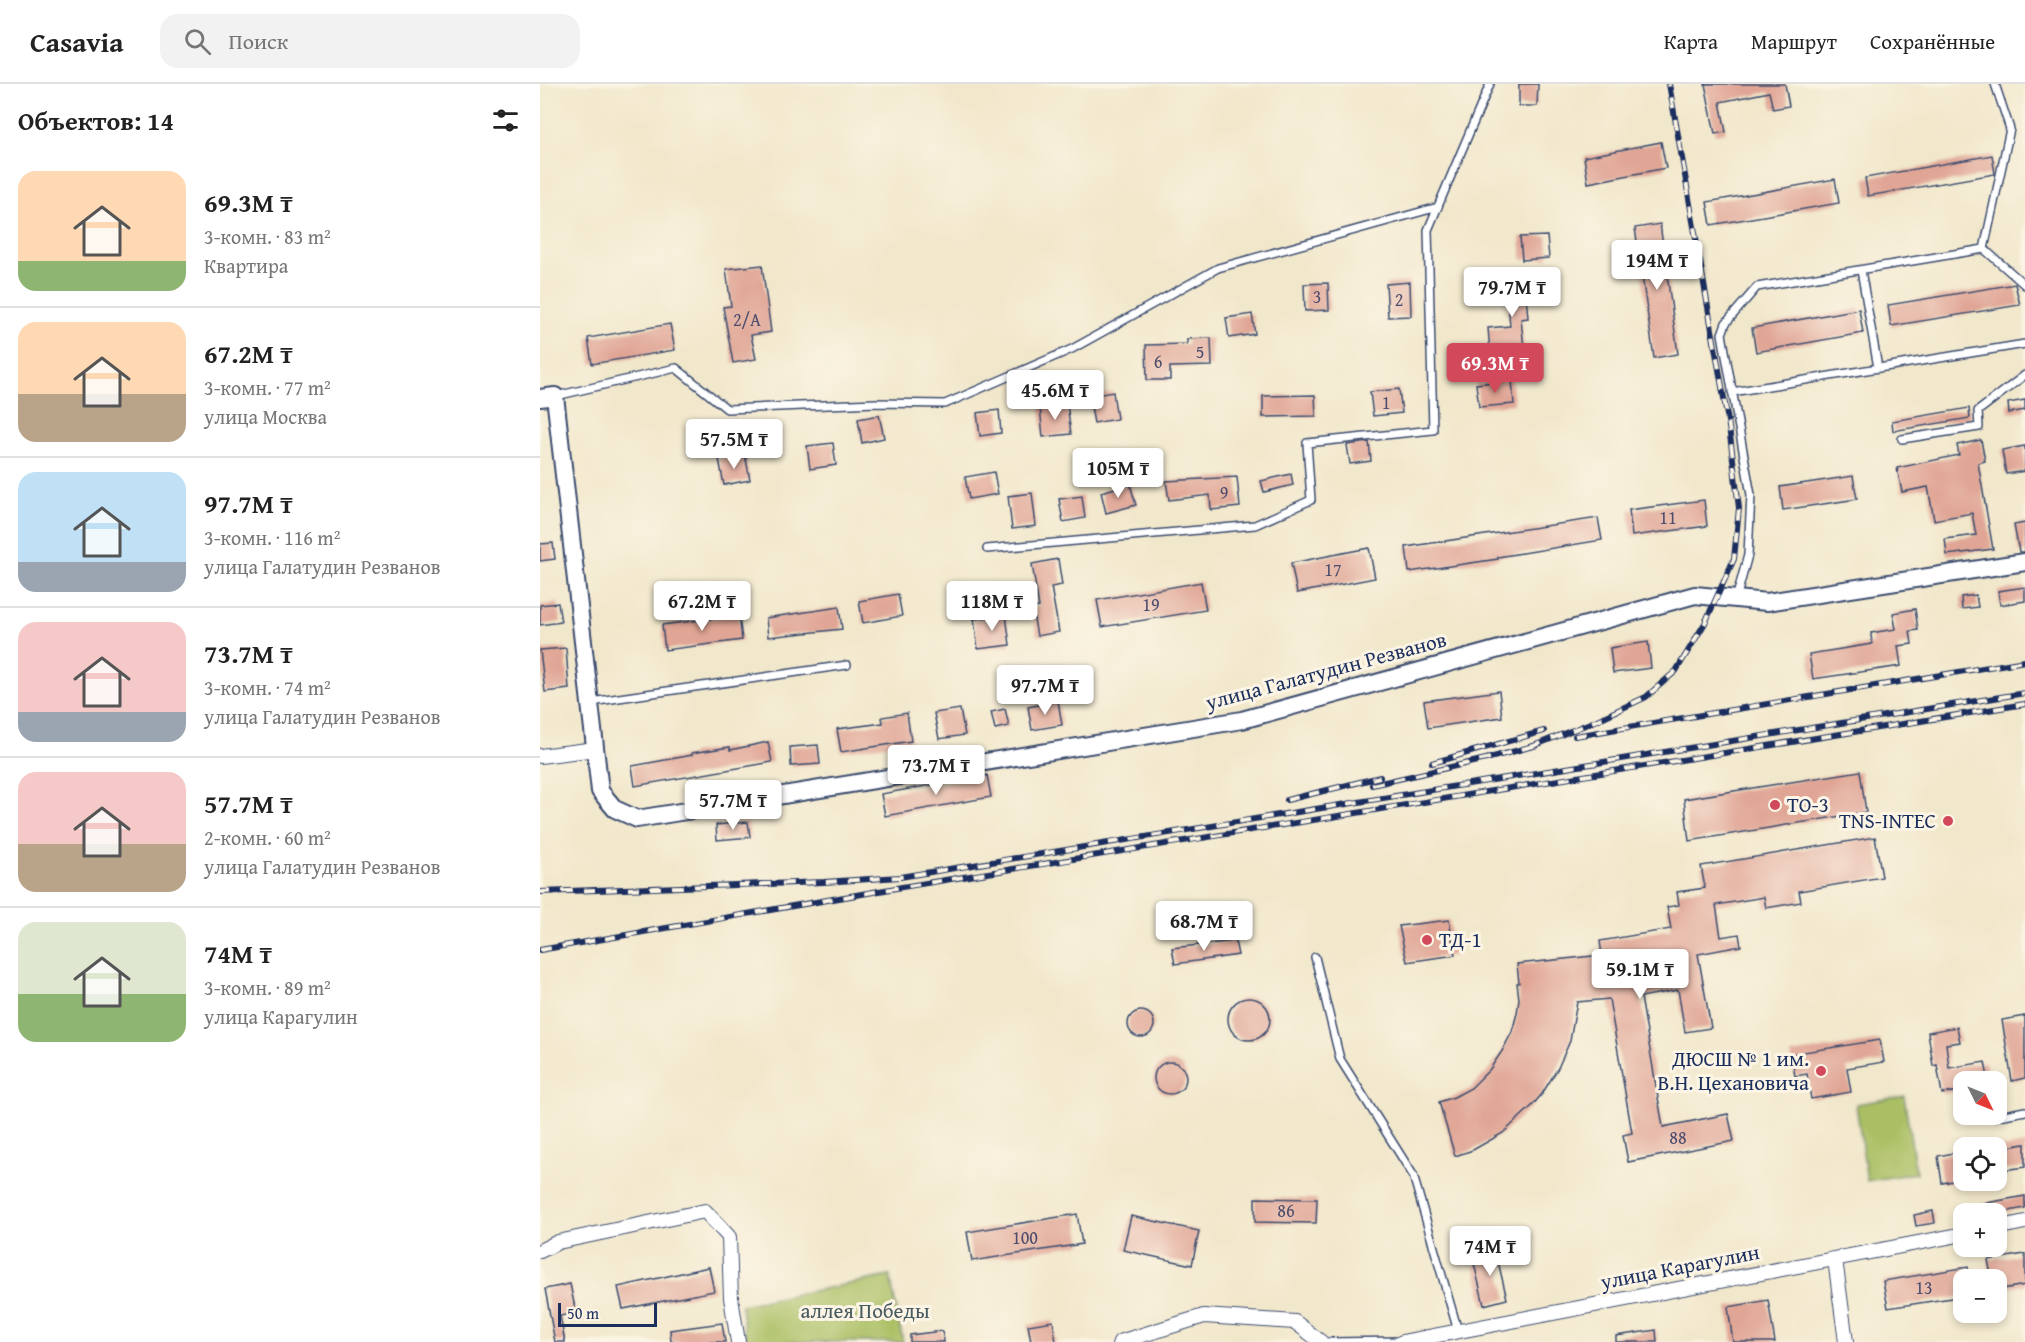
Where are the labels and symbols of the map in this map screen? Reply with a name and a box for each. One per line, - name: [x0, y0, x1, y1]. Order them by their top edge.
- pin: 194M ₸: [1608, 240, 1706, 291]
- pin: 79.7M ₸: [1457, 267, 1567, 318]
- house number: 3: [1313, 283, 1321, 310]
- house number: 2: [1395, 286, 1403, 313]
- house number: 2/А: [733, 306, 761, 333]
- house number: 5: [1196, 338, 1204, 365]
- pin: 69.3M ₸: [1440, 343, 1550, 394]
- house number: 6: [1154, 348, 1162, 375]
- pin: 45.6M ₸: [1000, 370, 1110, 421]
- house number: 1: [1382, 389, 1390, 416]
- pin: 57.5M ₸: [679, 419, 789, 470]
- pin: 105M ₸: [1069, 448, 1167, 499]
- house number: 9: [1220, 479, 1228, 506]
- house number: 11: [1659, 504, 1677, 531]
- house number: 17: [1324, 556, 1342, 583]
- pin: 67.2M ₸: [647, 581, 757, 632]
- pin: 118M ₸: [943, 581, 1041, 632]
- house number: 19: [1142, 591, 1160, 618]
- street label: улица Галатудин Резванов: [1201, 623, 1450, 718]
- pin: 97.7M ₸: [990, 665, 1100, 716]
- pin: 73.7M ₸: [881, 745, 991, 796]
- pin: 57.7M ₸: [678, 780, 788, 831]
- place label: ТО-3: [1787, 789, 1829, 820]
- marker: ТО-3: [1768, 798, 1782, 812]
- place label: TNS-INTEC: [1839, 805, 1936, 836]
- marker: TNS-INTEC: [1941, 814, 1955, 828]
- pin: 68.7M ₸: [1149, 901, 1259, 952]
- place label: ТД-1: [1439, 924, 1482, 955]
- marker: ТД-1: [1420, 933, 1434, 947]
- pin: 59.1M ₸: [1585, 949, 1695, 1000]
- place label: ДЮСШ № 1 им. В.Н. Цехановича: [1657, 1043, 1809, 1098]
- marker: ДЮСШ № 1 им. В.Н. Цехановича: [1814, 1064, 1828, 1078]
- north arrow: [1953, 1071, 2007, 1125]
- house number: 88: [1669, 1124, 1687, 1151]
- house number: 86: [1277, 1197, 1295, 1224]
- house number: 100: [1012, 1224, 1038, 1251]
- pin: 74M ₸: [1448, 1226, 1532, 1277]
- street label: улица Карагулин: [1597, 1236, 1762, 1297]
- house number: 13: [1915, 1274, 1933, 1301]
- park label: аллея Победы: [800, 1295, 930, 1326]
- scale bar: [558, 1300, 657, 1328]

